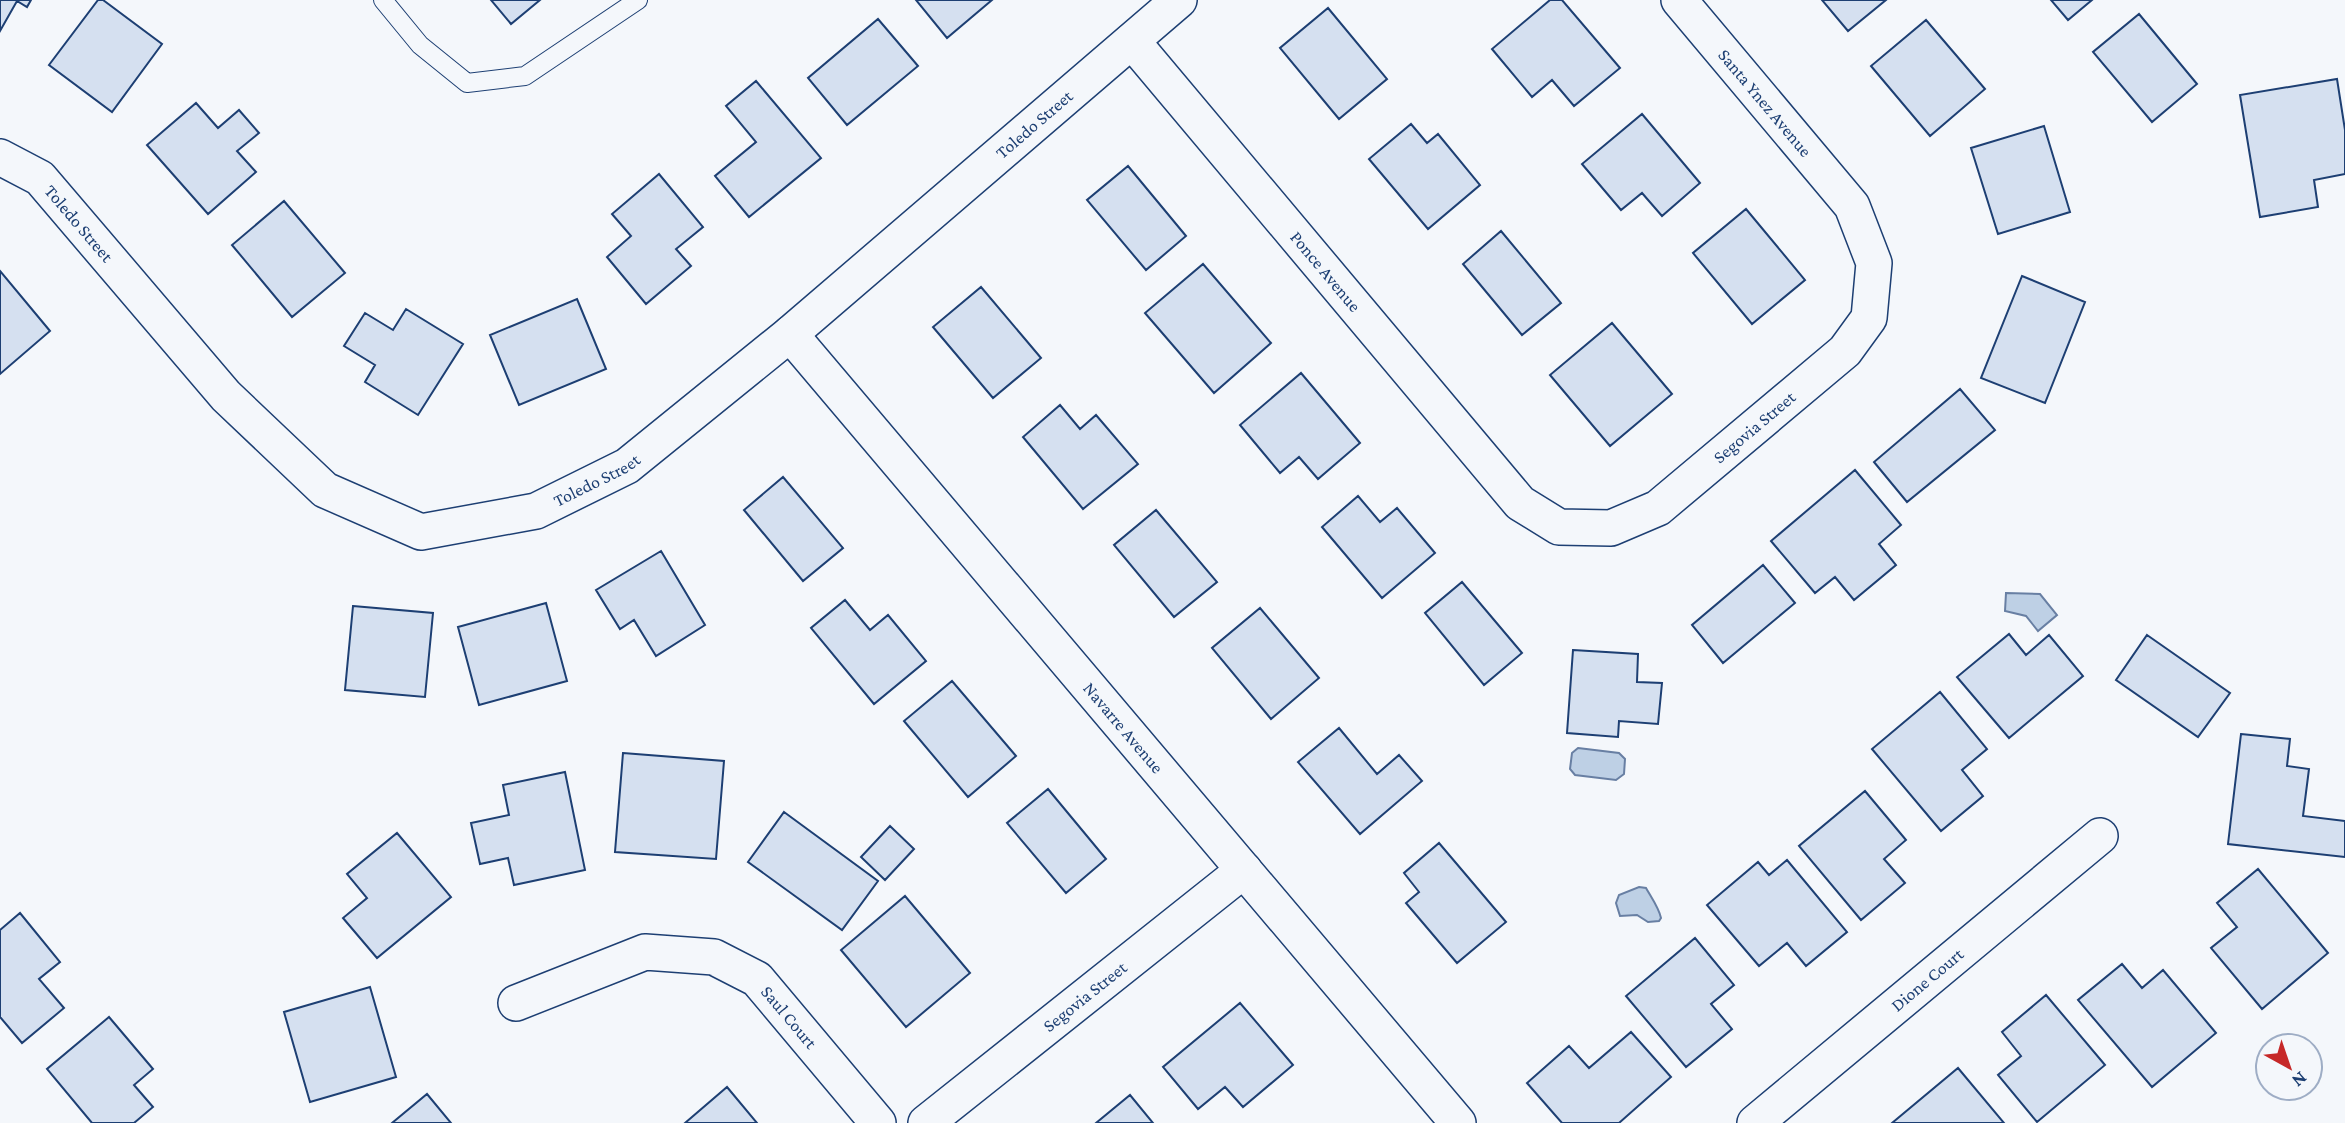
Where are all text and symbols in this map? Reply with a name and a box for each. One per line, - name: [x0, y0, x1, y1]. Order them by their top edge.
- street label: Santa Ynez Avenue: [1714, 45, 1816, 161]
- street label: Toledo Street: [992, 85, 1077, 163]
- street label: Toledo Street: [40, 181, 118, 267]
- street label: Ponce Avenue: [1286, 227, 1365, 316]
- street label: Segovia Street: [1709, 386, 1800, 467]
- street label: Toledo Street: [550, 449, 645, 511]
- street label: Navarre Avenue: [1079, 678, 1168, 778]
- street label: Dione Court: [1887, 943, 1968, 1016]
- street label: Segovia Street: [1039, 957, 1131, 1036]
- street label: Saul Court: [757, 982, 822, 1053]
- north arrow: [2254, 1032, 2324, 1102]
- text: N: [2288, 1067, 2311, 1092]

